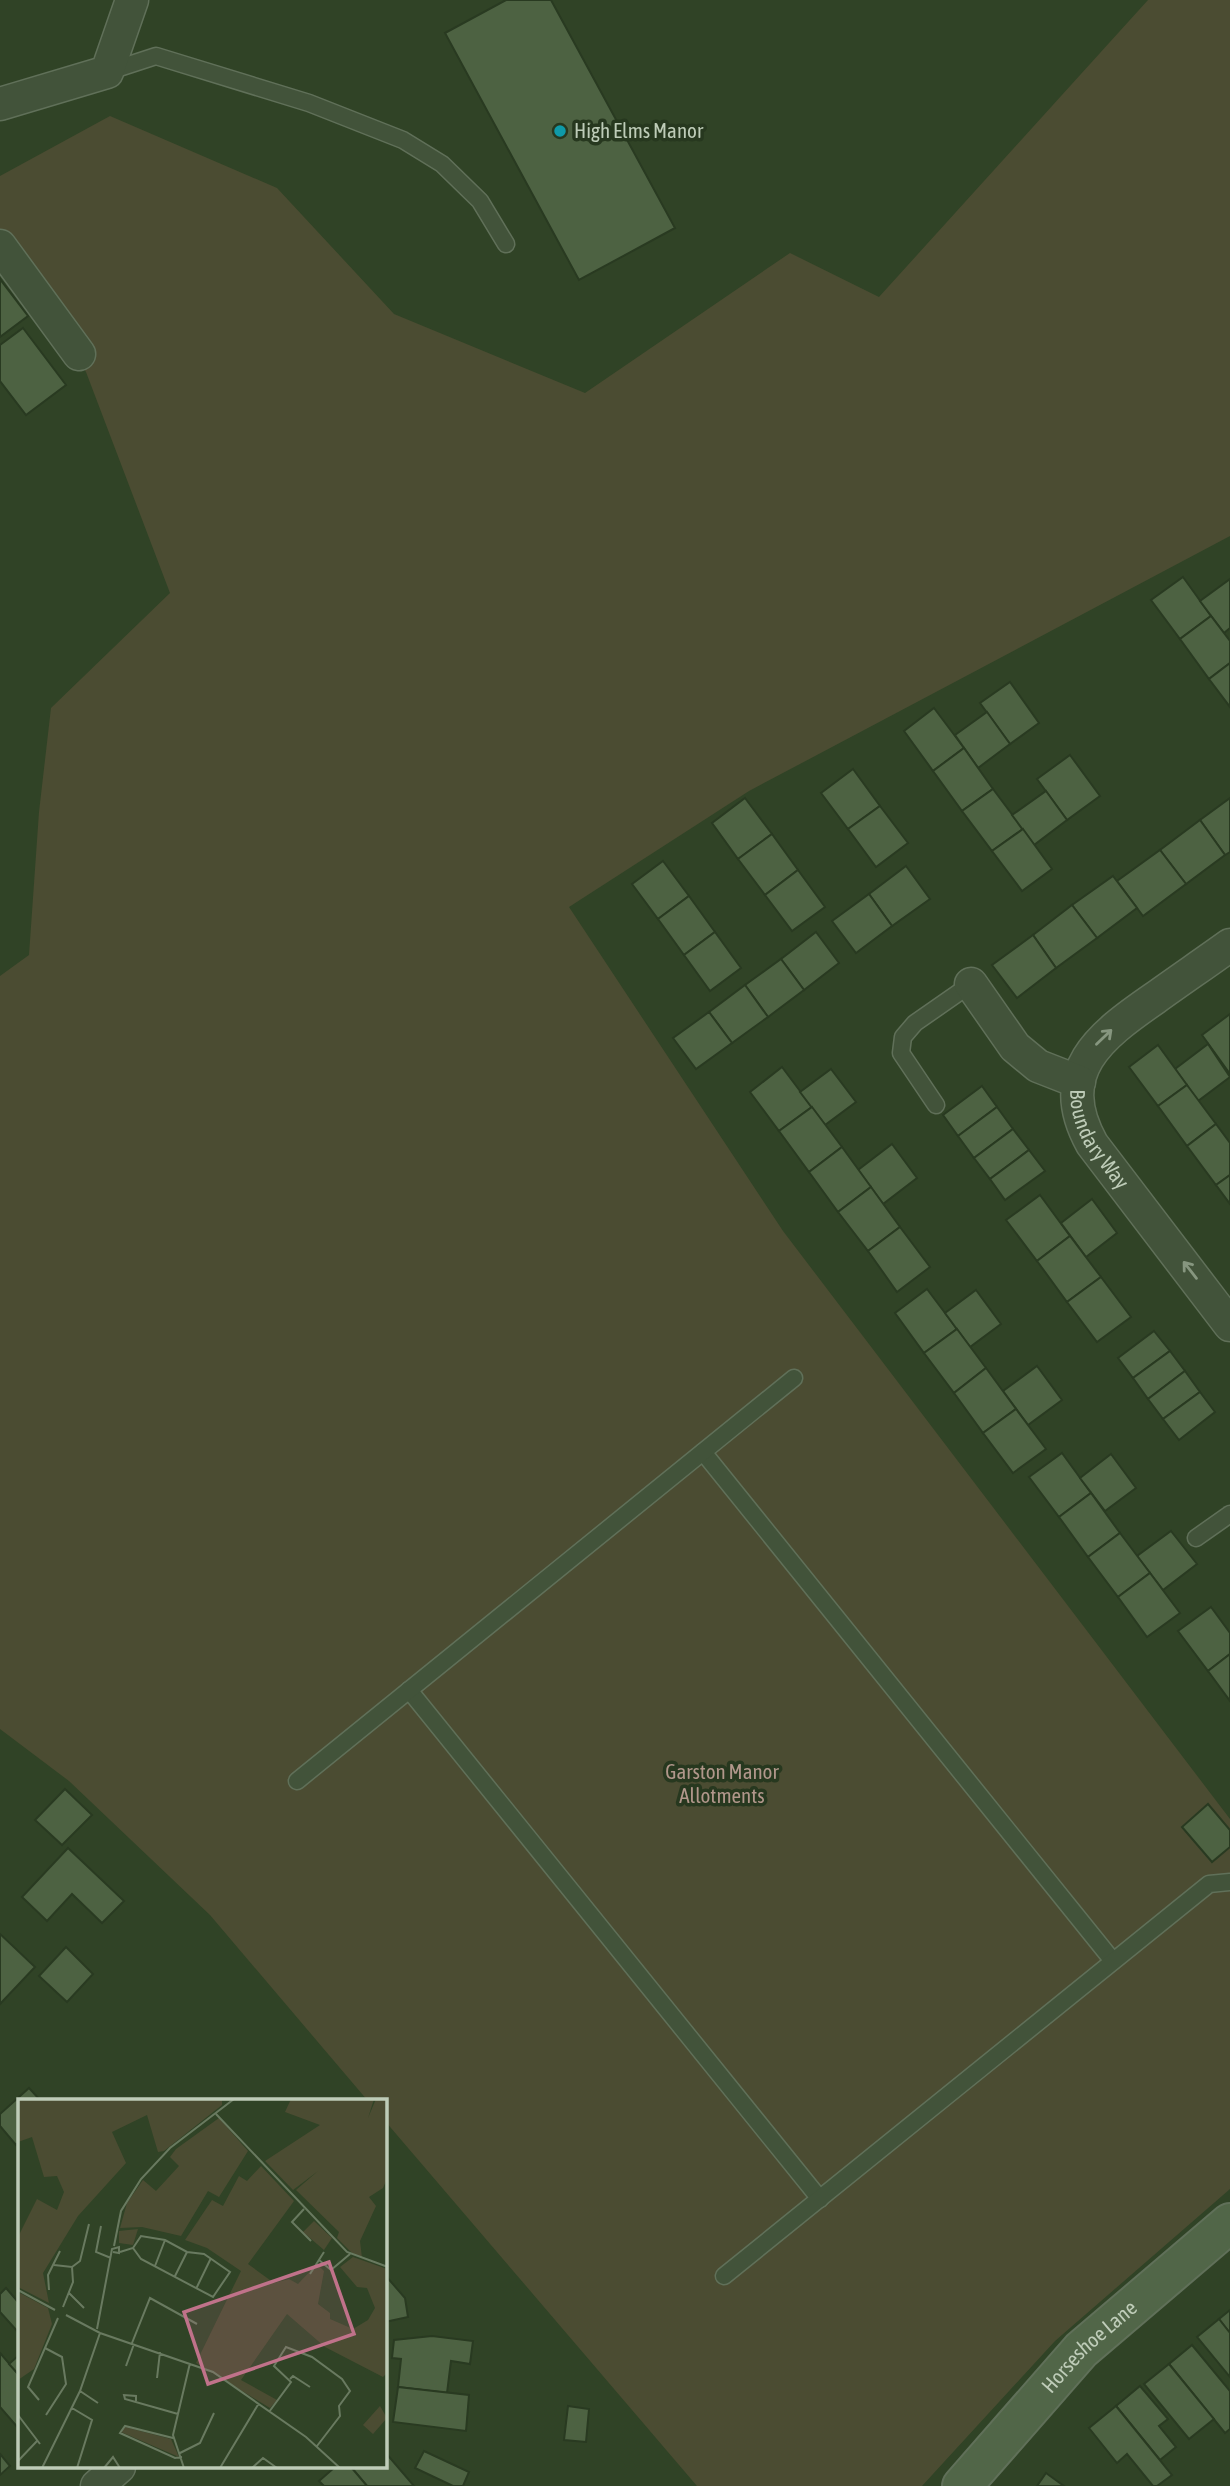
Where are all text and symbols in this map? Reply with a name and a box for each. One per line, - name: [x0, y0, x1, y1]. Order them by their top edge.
- place label: High Elms Manor: [574, 118, 704, 142]
- marker: High Elms Manor: [552, 123, 568, 139]
- one-way arrow: [1095, 1029, 1112, 1046]
- street label: Boundary Way: [1066, 1089, 1135, 1193]
- one-way arrow: [1182, 1261, 1197, 1279]
- park label: Garston Manor Allotments: [665, 1759, 779, 1807]
- inset map: [18, 2099, 387, 2468]
- street label: Horseshoe Lane: [1036, 2295, 1141, 2397]

